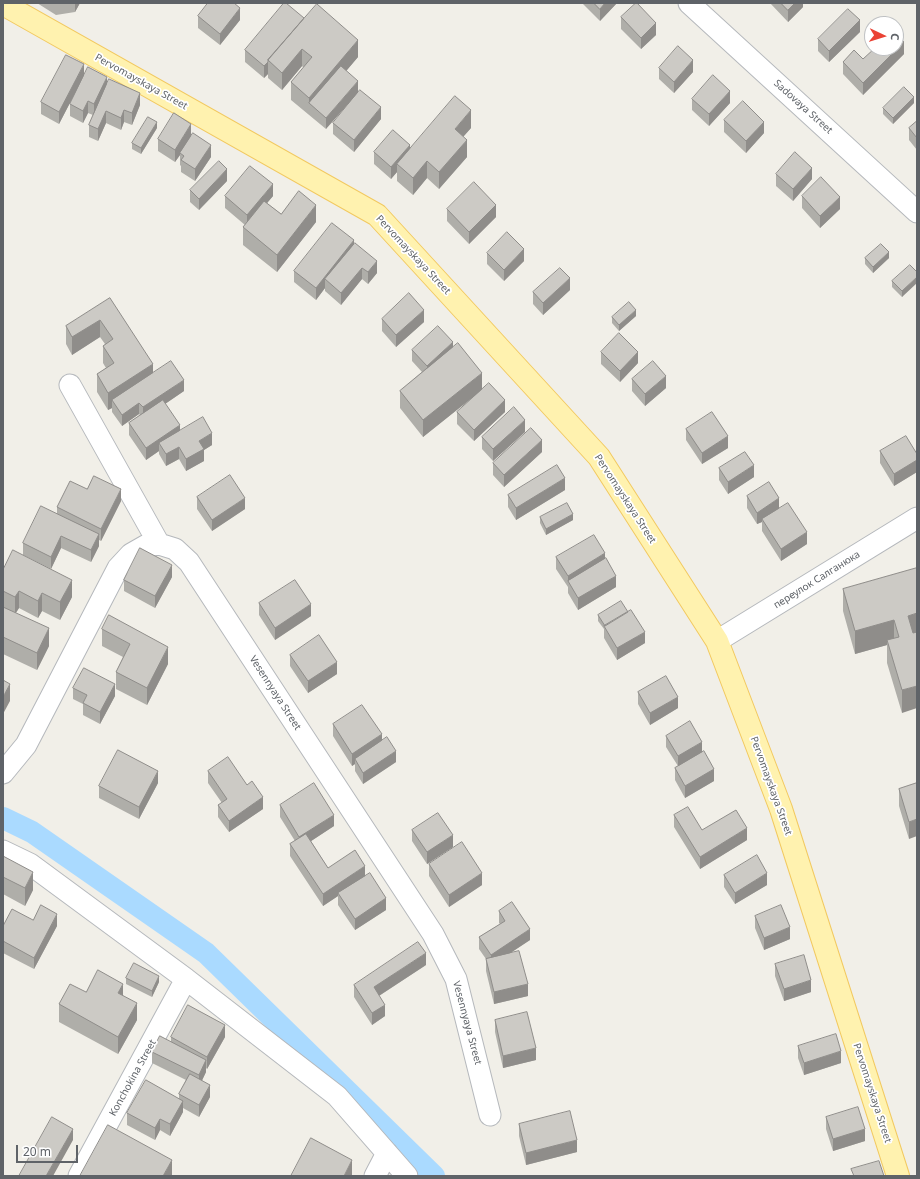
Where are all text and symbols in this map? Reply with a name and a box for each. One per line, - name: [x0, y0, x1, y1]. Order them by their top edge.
- north arrow: [864, 16, 904, 56]
- text: С: [888, 33, 903, 41]
- street label: Pervomayskaya Street: [93, 52, 189, 112]
- street label: Sadovaya Street: [771, 77, 835, 137]
- street label: Pervomayskaya Street: [373, 213, 453, 297]
- street label: Pervomayskaya Street: [592, 452, 658, 546]
- street label: переулок Салганюка: [772, 548, 862, 612]
- street label: Vesennyaya Street: [247, 654, 303, 732]
- street label: Pervomayskaya Street: [748, 735, 794, 837]
- street label: Vesennyaya Street: [450, 980, 484, 1066]
- street label: Konchokina Street: [107, 1038, 159, 1118]
- street label: Pervomayskaya Street: [850, 1042, 894, 1144]
- scale bar: [18, 1137, 80, 1163]
- text: 20 m: [23, 1143, 51, 1160]

